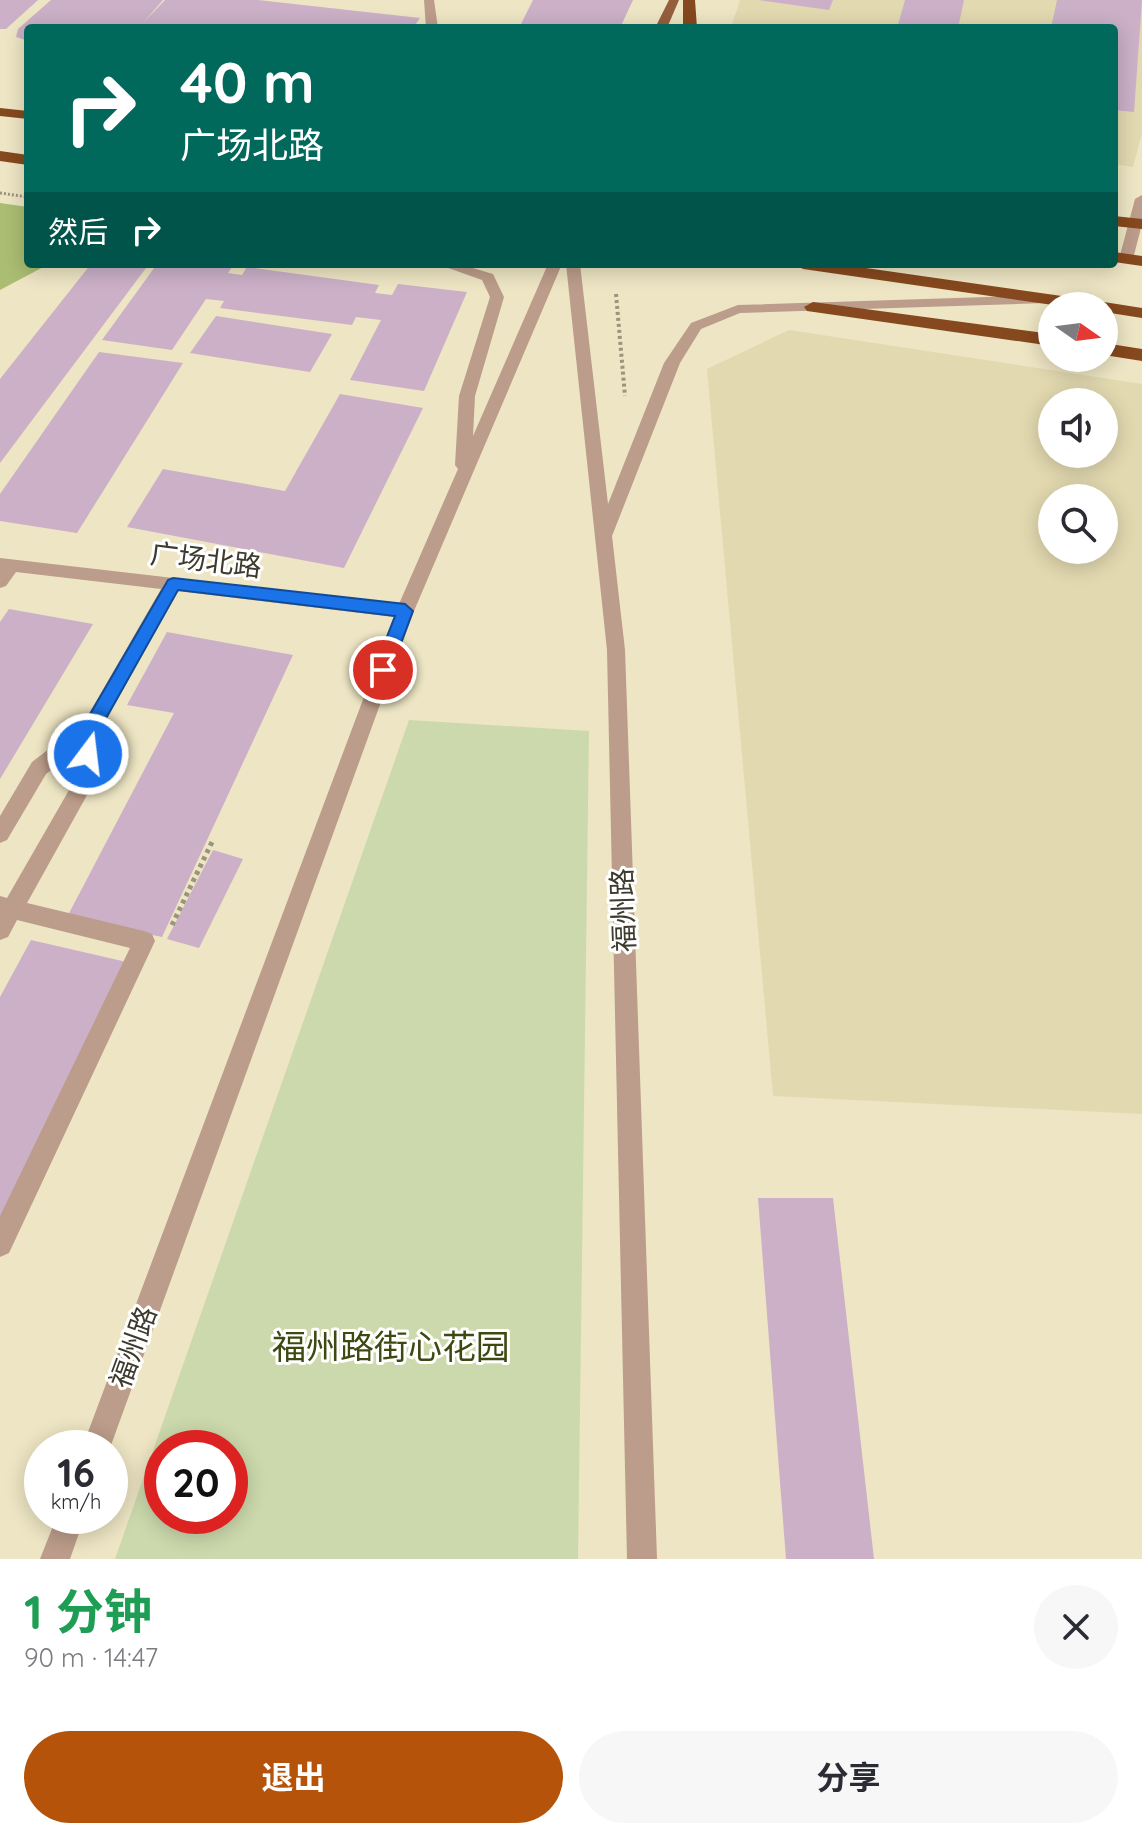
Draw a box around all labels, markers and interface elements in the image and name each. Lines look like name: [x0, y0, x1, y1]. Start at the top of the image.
text: 40 m: [180, 47, 315, 117]
icon: right: [48, 56, 152, 160]
text: 广场北路: [180, 122, 324, 167]
icon: right: [124, 208, 168, 252]
text: 然后: [48, 213, 108, 251]
north arrow: [1038, 292, 1118, 372]
map controls: [1038, 292, 1118, 564]
button: sound: [1038, 388, 1118, 468]
button: search: [1038, 484, 1118, 564]
street label: 广场北路: [148, 535, 264, 584]
pin: [349, 636, 417, 704]
icon: arrive: [361, 648, 405, 692]
position arrow: [46, 712, 130, 796]
street label: 福州路: [604, 867, 641, 953]
street label: 福州路: [102, 1301, 163, 1392]
park label: 福州路街心花园: [272, 1325, 510, 1368]
speed limit sign: 20: [144, 1430, 248, 1534]
text: 16: [57, 1447, 95, 1497]
text: km/h: [51, 1489, 101, 1514]
text: 1 分钟: [24, 1581, 152, 1641]
button: close: [1034, 1585, 1118, 1669]
text: 90 m · 14:47: [24, 1641, 158, 1674]
button: 退出: [24, 1731, 563, 1823]
button: 分享: [579, 1731, 1118, 1823]

